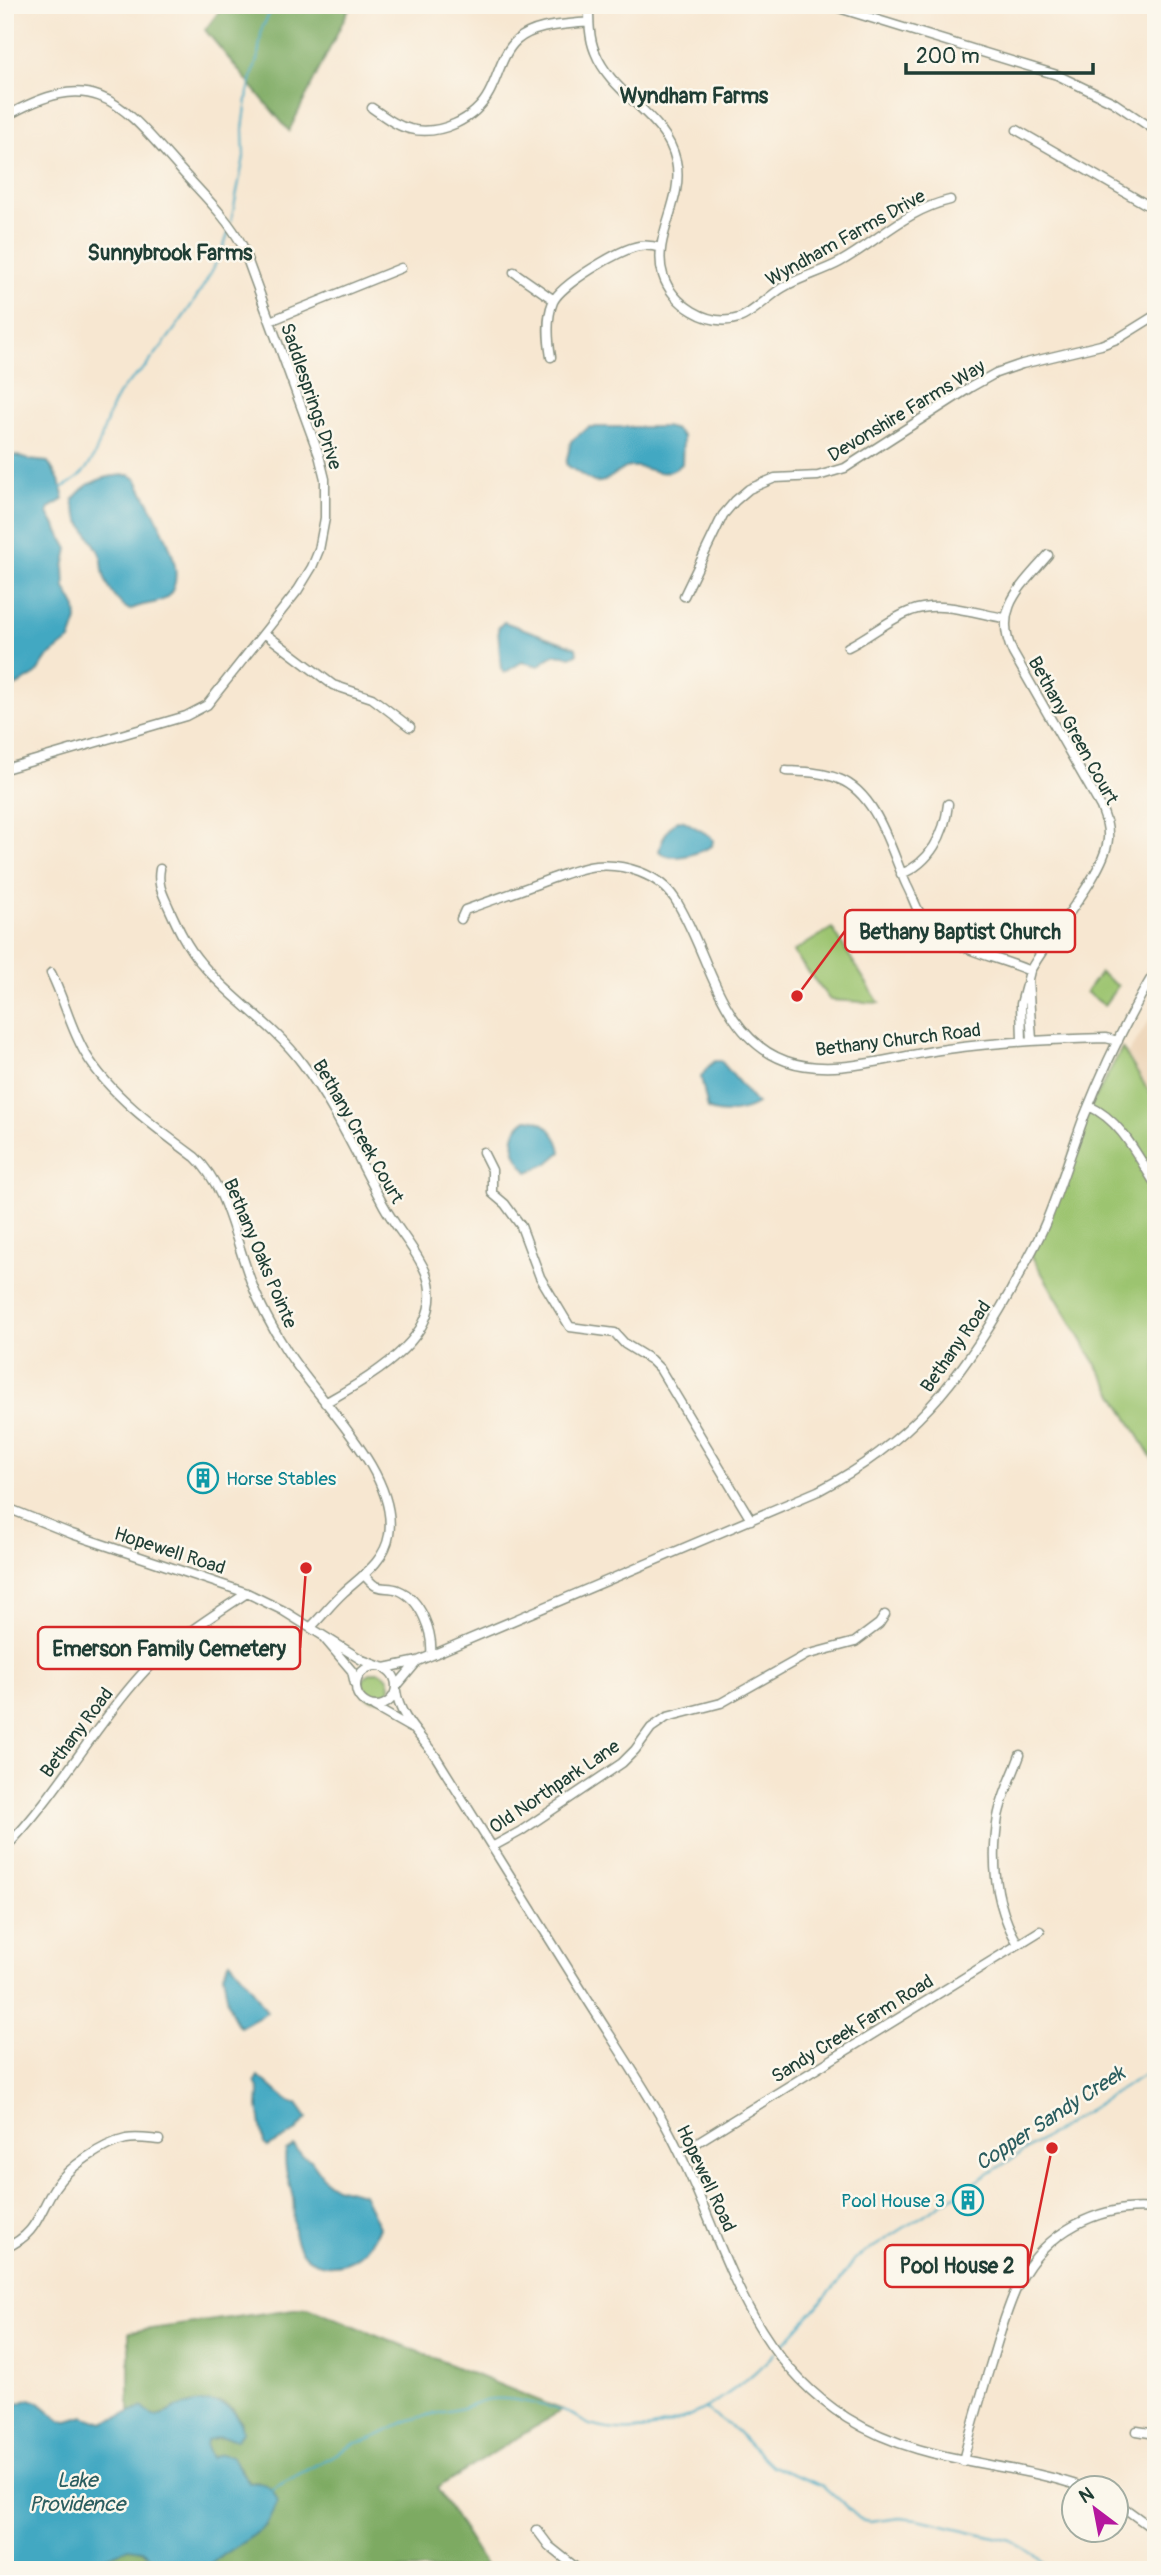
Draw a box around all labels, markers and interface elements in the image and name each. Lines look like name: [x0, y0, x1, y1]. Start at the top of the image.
scale bar: [906, 32, 1093, 76]
text: 200 m: [916, 43, 980, 70]
district label: Wyndham Farms: [620, 83, 769, 110]
street label: Wyndham Farms Drive: [761, 184, 930, 292]
district label: Sunnybrook Farms: [88, 240, 253, 267]
street label: Saddlesprings Drive: [275, 320, 348, 473]
street label: Devonshire Farms Way: [823, 354, 990, 467]
street label: Bethany Green Court: [1022, 652, 1124, 809]
callout: Bethany Baptist Church: [845, 910, 1075, 952]
text: Bethany Baptist Church: [859, 919, 1061, 946]
street label: Bethany Church Road: [814, 1018, 982, 1062]
street label: Bethany Creek Court: [307, 1055, 409, 1208]
street label: Bethany Oaks Pointe: [218, 1175, 303, 1333]
street label: Bethany Road: [915, 1296, 996, 1397]
building icon: Horse Stables: [186, 1461, 220, 1495]
place label: Horse Stables: [226, 1467, 337, 1491]
street label: Hopewell Road: [111, 1522, 228, 1580]
callout: Emerson Family Cemetery: [38, 1627, 300, 1669]
text: Emerson Family Cemetery: [52, 1636, 286, 1663]
street label: Bethany Road: [35, 1683, 119, 1783]
street label: Old Northpark Lane: [485, 1734, 625, 1839]
street label: Sandy Creek Farm Road: [767, 1969, 938, 2089]
water label: Copper Sandy Creek: [970, 2059, 1132, 2177]
street label: Hopewell Road: [671, 2121, 741, 2236]
building icon: Pool House 3: [951, 2183, 985, 2217]
place label: Pool House 3: [841, 2189, 945, 2213]
callout: Pool House 2: [885, 2245, 1028, 2287]
text: Pool House 2: [900, 2253, 1015, 2280]
water label: Lake Providence: [29, 2467, 128, 2518]
north arrow: [1060, 2474, 1130, 2544]
text: N: [1075, 2482, 1098, 2509]

